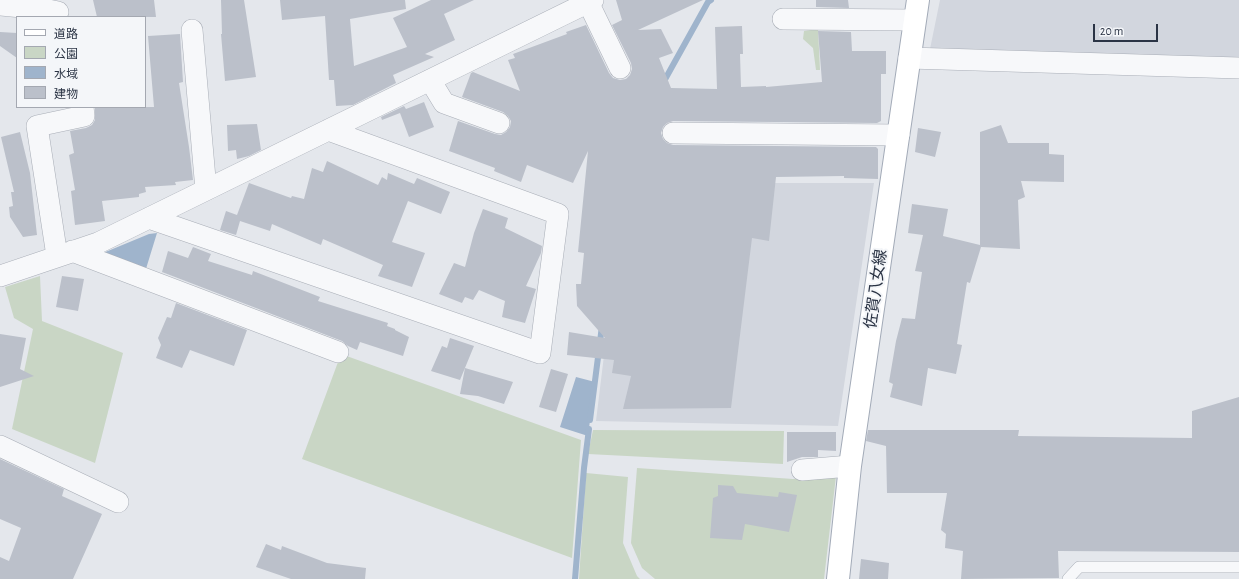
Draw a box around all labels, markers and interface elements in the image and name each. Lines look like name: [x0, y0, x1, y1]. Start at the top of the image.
legend: [16, 16, 146, 108]
scale bar: [1095, 16, 1160, 42]
text: 20 m: [1100, 25, 1123, 37]
text: 道路: [54, 28, 78, 40]
text: 公園: [54, 48, 78, 60]
text: 水域: [54, 68, 78, 80]
text: 建物: [54, 88, 78, 100]
street label: 佐賀八女線: [861, 248, 891, 330]

